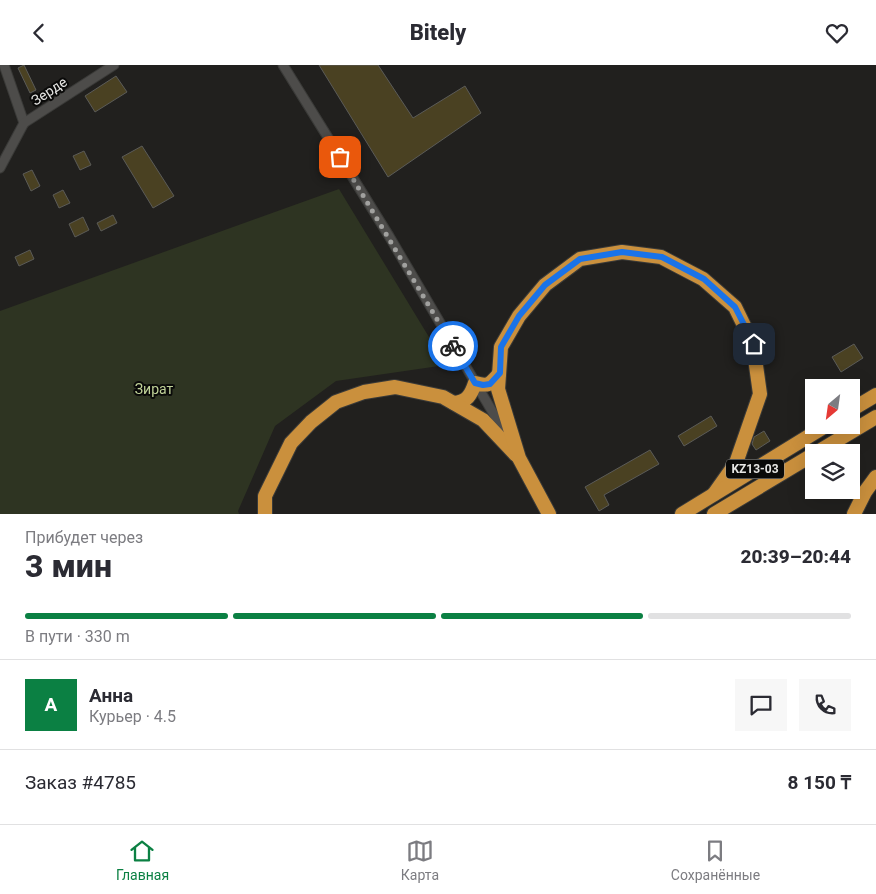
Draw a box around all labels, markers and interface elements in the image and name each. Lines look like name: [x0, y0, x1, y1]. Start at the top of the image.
icon: back: [25, 19, 53, 47]
icon: heart: [823, 19, 851, 47]
text: Bitely: [410, 20, 466, 45]
street label: Зерде: [28, 74, 70, 108]
pin: [319, 136, 361, 178]
icon: bag: [326, 143, 354, 171]
courier: [428, 321, 478, 371]
pin: [733, 323, 775, 365]
icon: home: [740, 330, 768, 358]
icon: bike: [439, 332, 467, 360]
north arrow: [805, 379, 860, 434]
map controls: [805, 379, 860, 499]
park label: Зират: [135, 381, 174, 397]
button: layers: [805, 444, 860, 499]
road number: KZ13-03: [726, 459, 784, 479]
text: Прибудет через: [25, 528, 143, 547]
text: 20:39–20:44: [740, 545, 851, 568]
text: 3 мин: [25, 547, 112, 585]
text: В пути · 330 m: [25, 627, 130, 646]
button: chat: [735, 679, 787, 731]
button: phone: [799, 679, 851, 731]
text: Анна: [89, 684, 133, 707]
text: А: [45, 693, 57, 716]
text: Курьер · 4.5: [89, 707, 176, 726]
text: Заказ #4785: [25, 771, 136, 794]
text: 8 150 ₸: [788, 771, 851, 794]
tab: Главная: [116, 837, 169, 883]
tab: Карта: [401, 837, 439, 883]
tab: Сохранённые: [671, 837, 760, 883]

